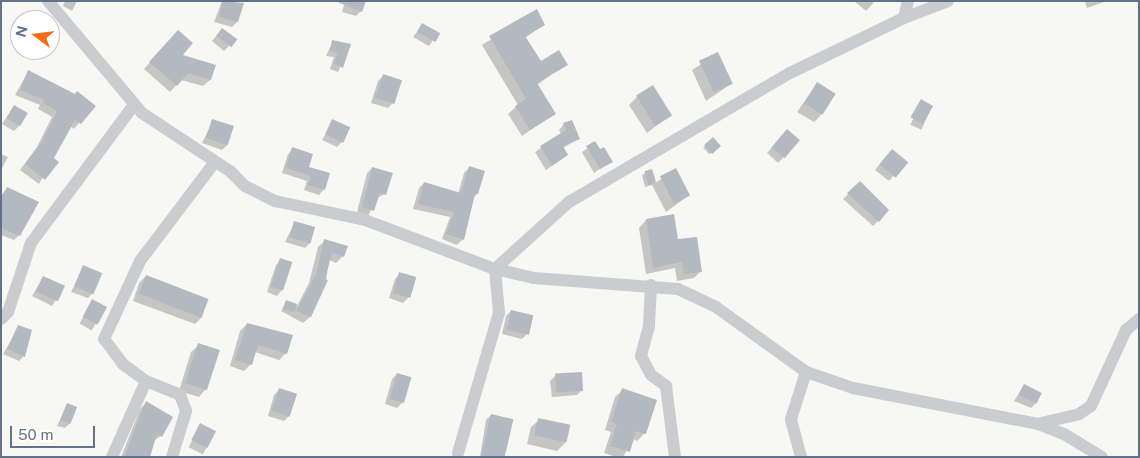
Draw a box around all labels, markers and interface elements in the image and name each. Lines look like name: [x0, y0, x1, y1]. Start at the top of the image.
north arrow: [10, 10, 60, 60]
text: N: [12, 24, 31, 39]
scale bar: [12, 416, 98, 448]
text: 50 m: [18, 426, 53, 443]

